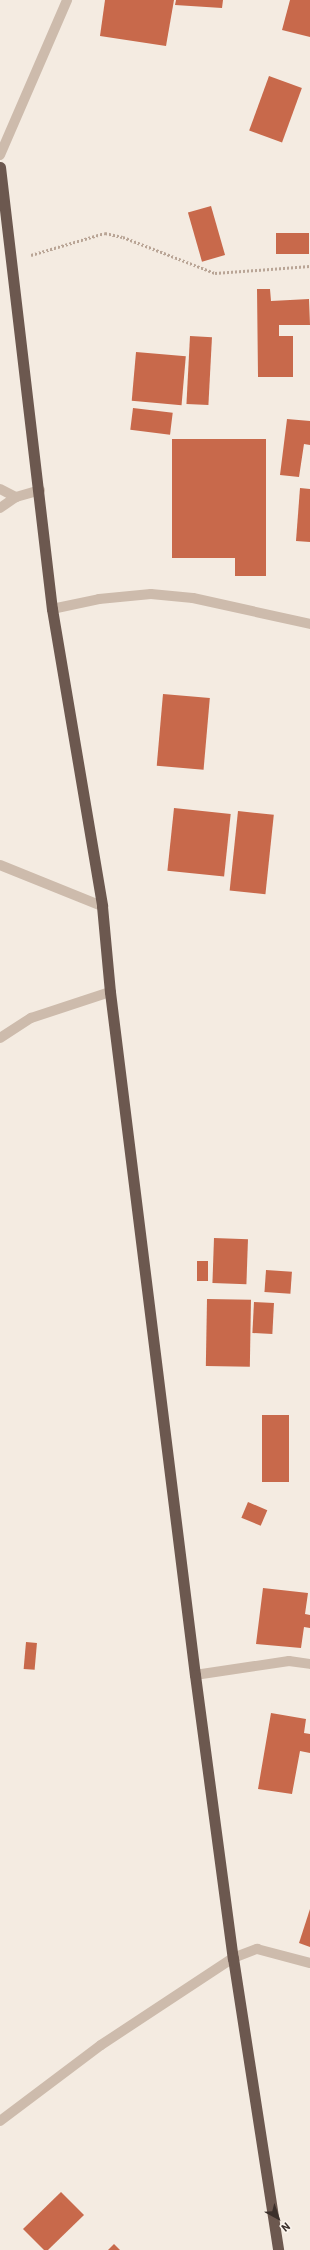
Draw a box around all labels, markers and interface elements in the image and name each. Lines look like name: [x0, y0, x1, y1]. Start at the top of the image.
north arrow: [258, 2198, 298, 2238]
text: N: [279, 2220, 293, 2235]

